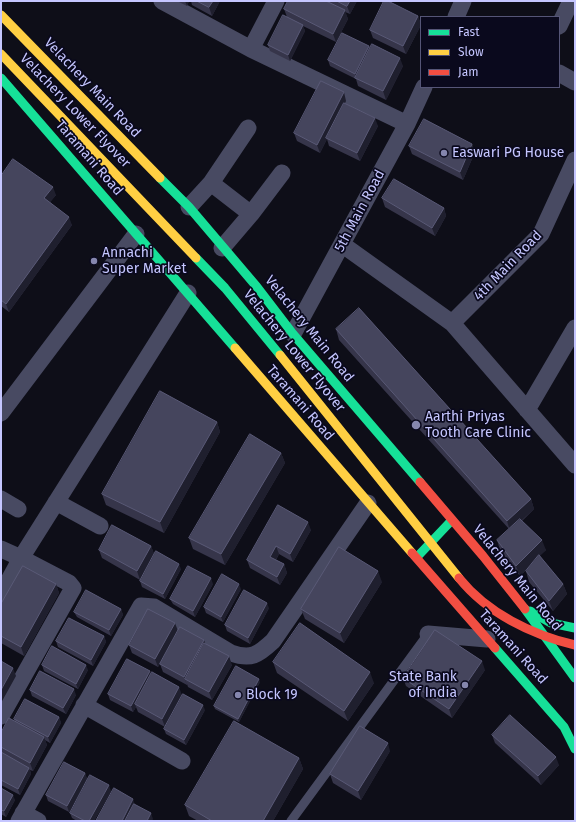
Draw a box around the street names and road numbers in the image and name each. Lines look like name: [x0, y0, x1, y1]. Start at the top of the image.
street label: Velachery Main Road: [40, 35, 144, 141]
street label: Velachery Lower Flyover: [16, 50, 134, 172]
street label: Taramani Road: [52, 117, 126, 199]
street label: 5th Main Road: [331, 167, 389, 255]
street label: 4th Main Road: [470, 227, 546, 305]
street label: Velachery Main Road: [261, 272, 357, 386]
street label: Velachery Lower Flyover: [240, 287, 348, 415]
street label: Taramani Road: [263, 362, 337, 444]
street label: Velachery Main Road: [469, 521, 565, 635]
street label: Taramani Road: [475, 606, 551, 688]

